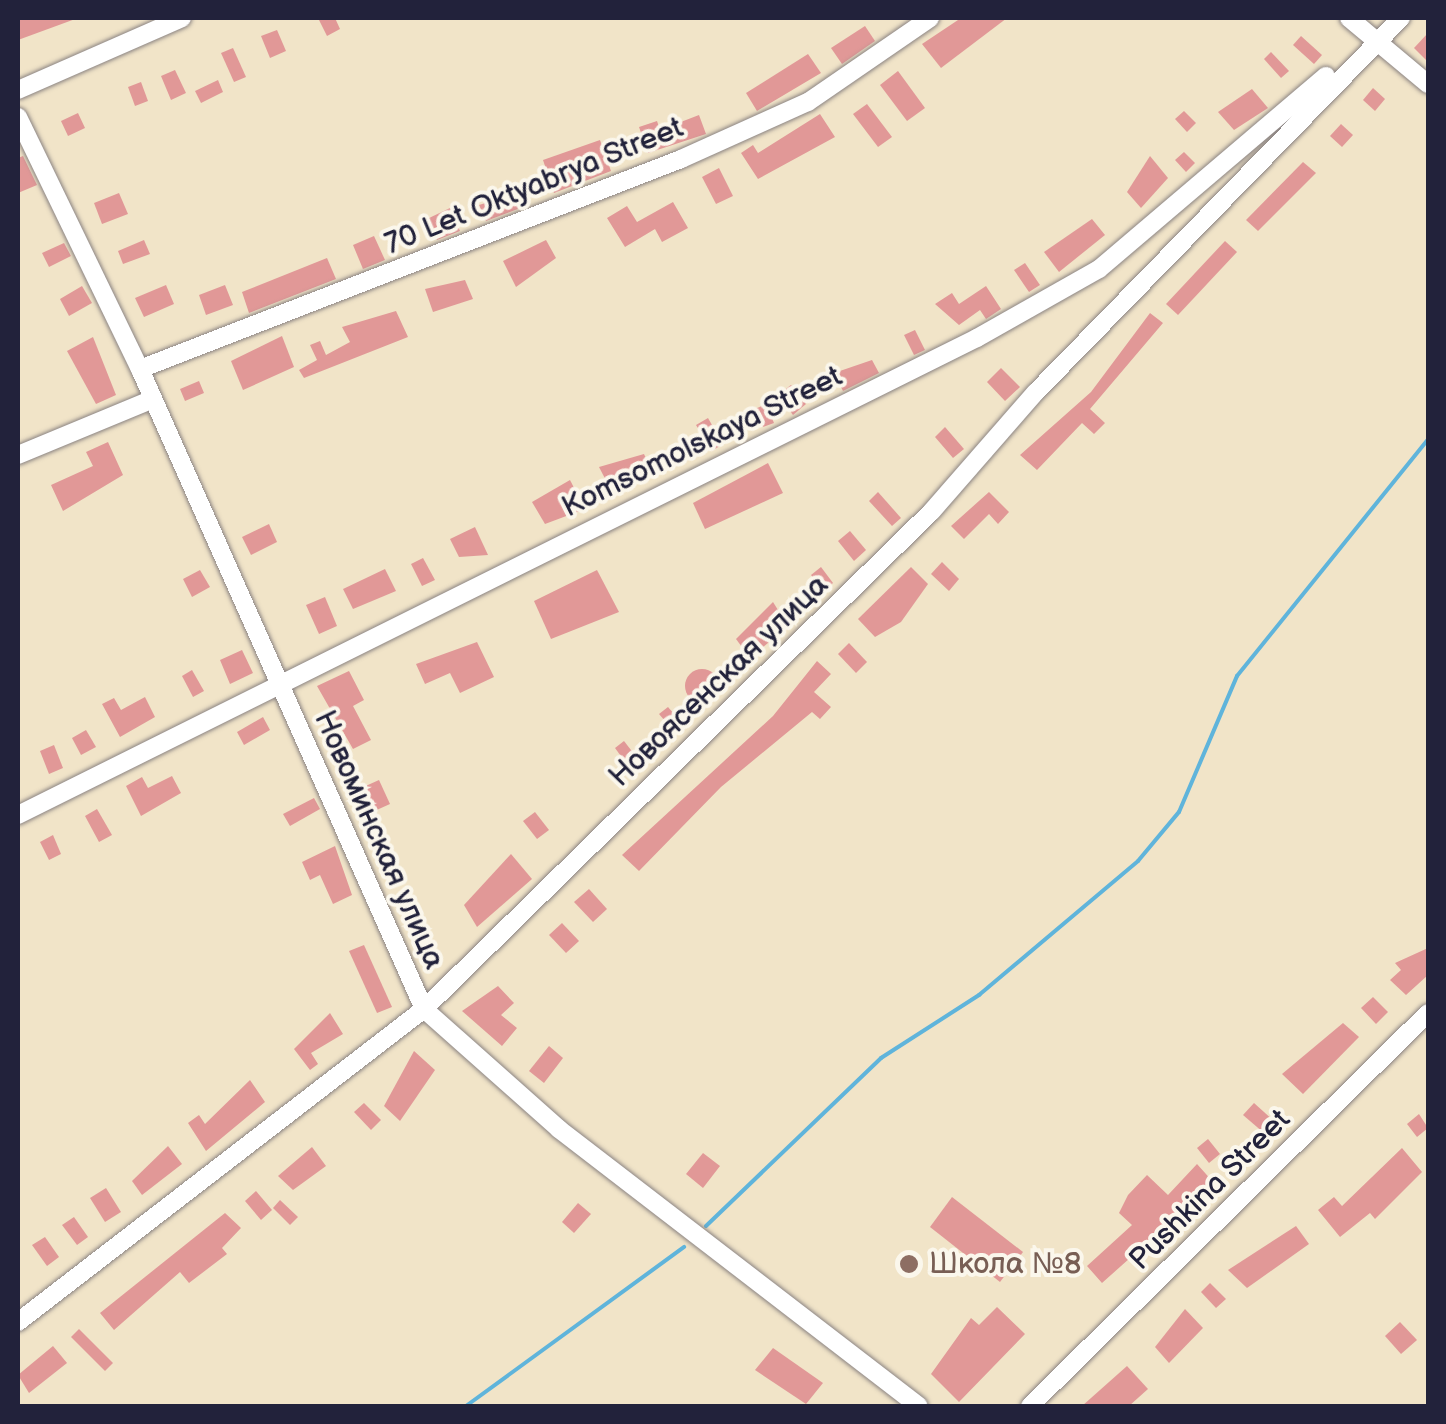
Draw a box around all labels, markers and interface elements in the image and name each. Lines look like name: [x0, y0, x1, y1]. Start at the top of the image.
street label: 70 Let Oktyabrya Street: [379, 110, 689, 262]
street label: Komsomolskaya Street: [556, 358, 848, 526]
street label: Новоясенская улица: [602, 567, 836, 795]
street label: Новоминская улица: [306, 705, 452, 975]
street label: Pushkina Street: [1122, 1102, 1298, 1278]
place label: Школа №8: [929, 1246, 1081, 1282]
marker: Школа №8: [898, 1253, 920, 1275]

